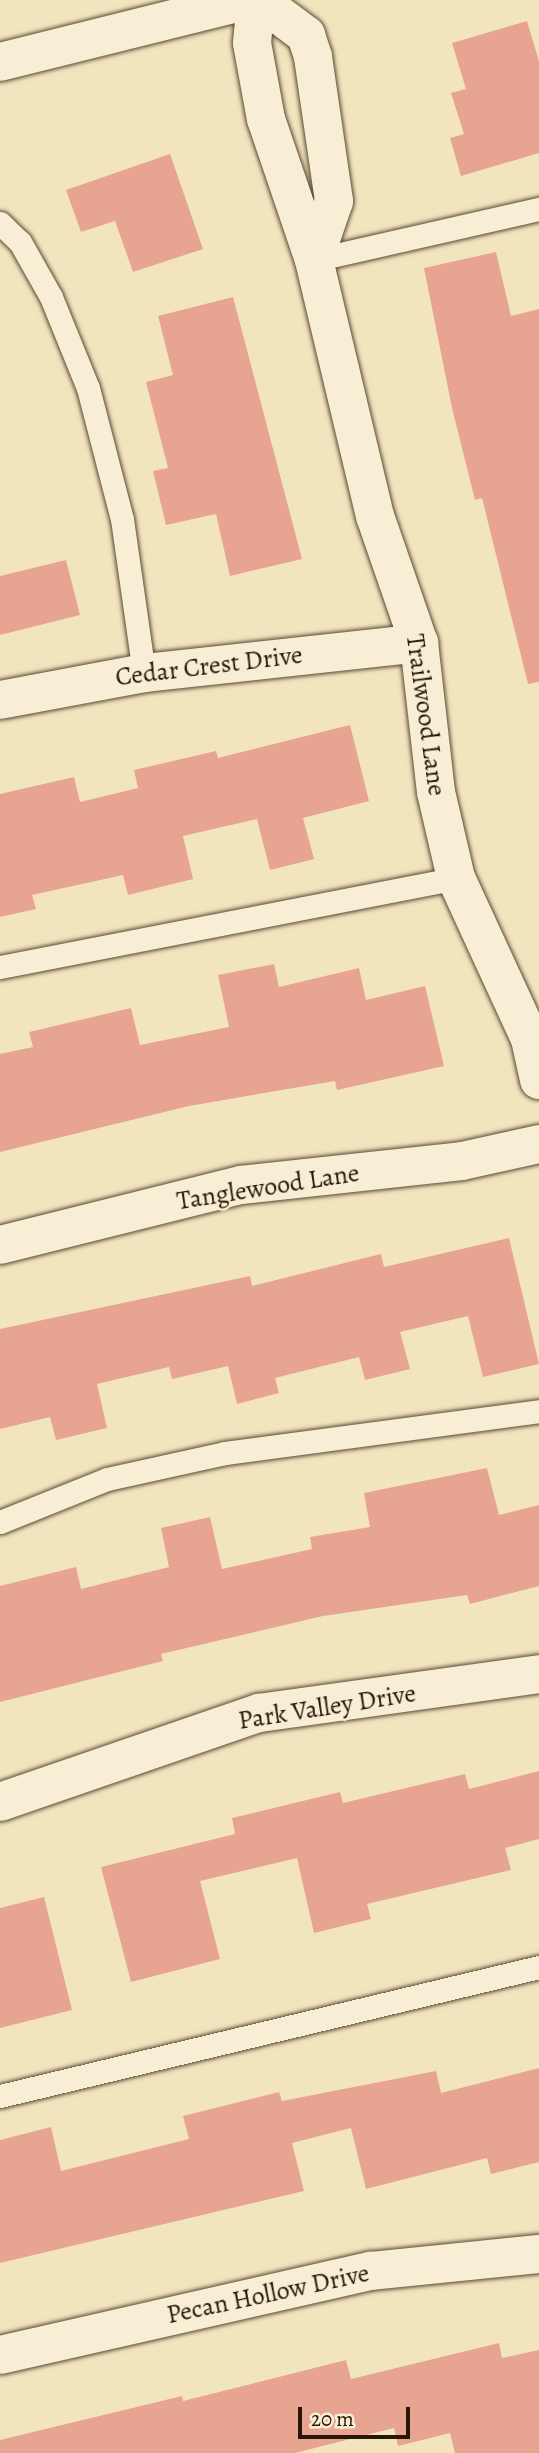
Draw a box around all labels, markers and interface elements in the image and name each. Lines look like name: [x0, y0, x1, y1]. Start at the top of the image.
street label: Trailwood Lane: [399, 632, 453, 798]
street label: Cedar Crest Drive: [114, 639, 304, 693]
street label: Tanglewood Lane: [174, 1157, 362, 1217]
street label: Park Valley Drive: [236, 1678, 418, 1736]
street label: Pecan Hollow Drive: [164, 2257, 372, 2331]
scale bar: [301, 2394, 413, 2438]
text: 20 m: [311, 2405, 354, 2433]

